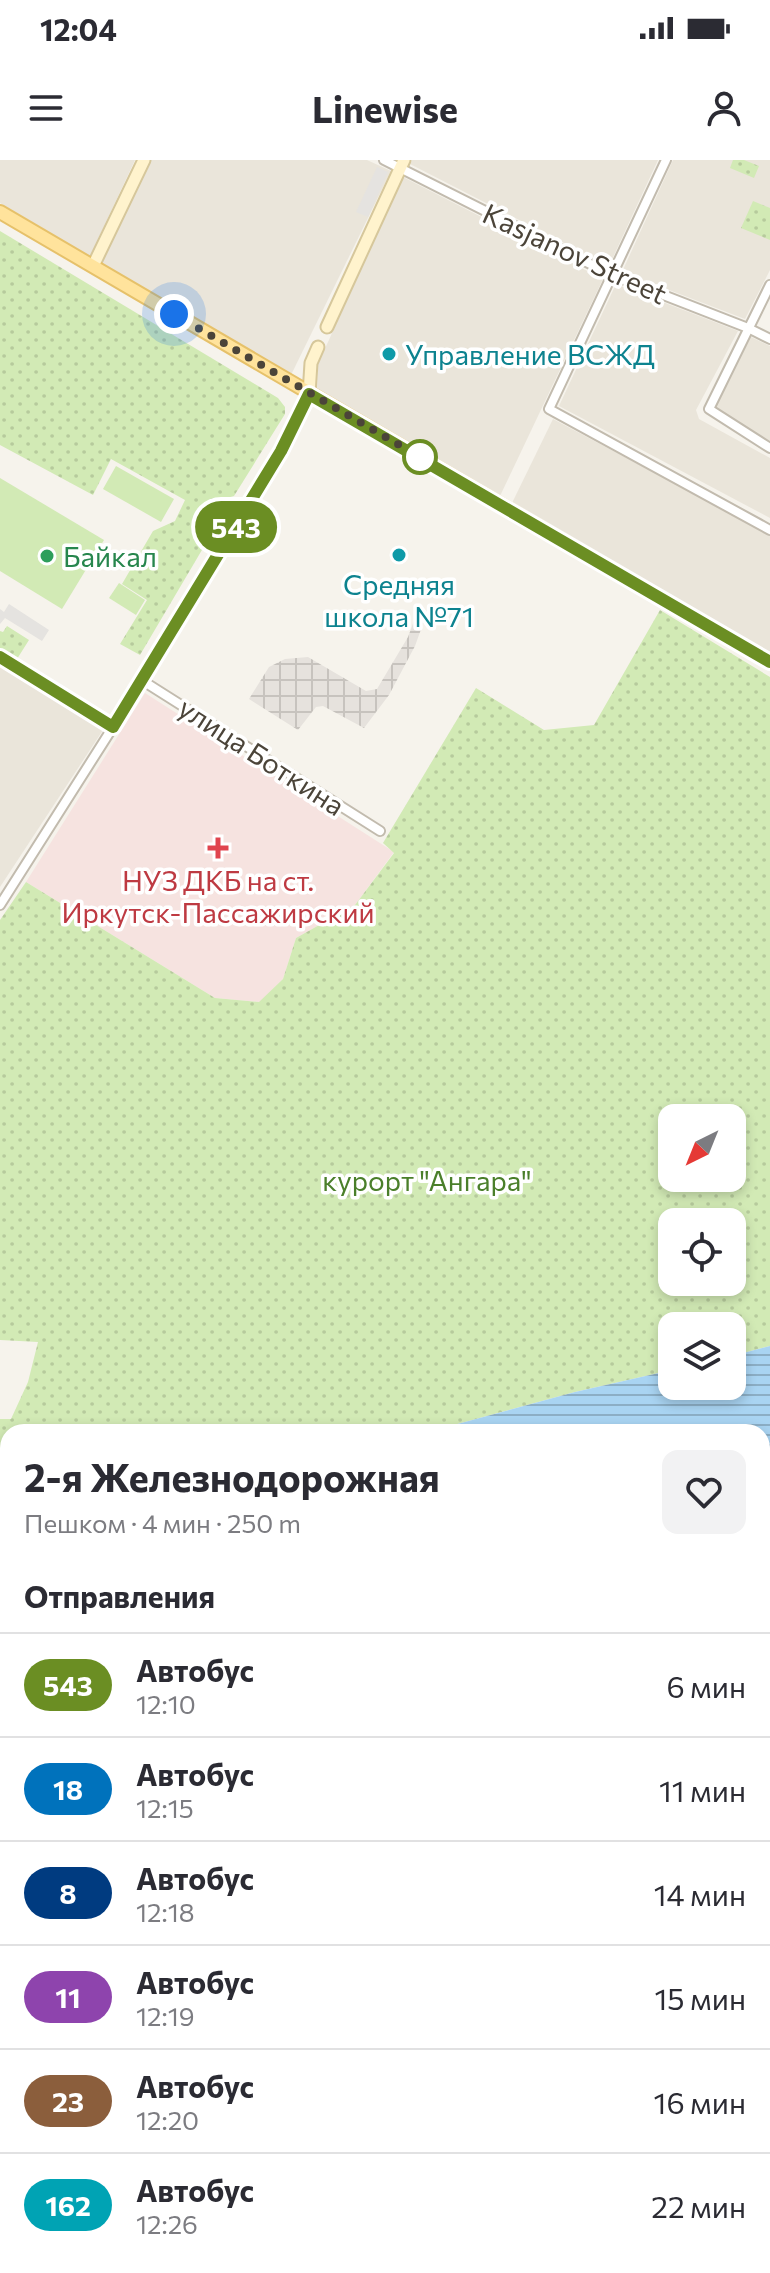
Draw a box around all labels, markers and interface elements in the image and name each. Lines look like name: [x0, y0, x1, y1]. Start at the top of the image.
text: 12:04: [40, 10, 117, 47]
icon: menu: [24, 86, 68, 130]
text: Linewise: [312, 86, 458, 130]
icon: person: [702, 86, 746, 130]
street label: Kasjanov Street: [478, 196, 672, 310]
your location: [154, 294, 194, 334]
place label: Управление ВСЖД: [405, 337, 655, 371]
marker: Управление ВСЖД: [380, 345, 398, 363]
unlabelled marker: [403, 440, 437, 474]
line badge: 543: [190, 501, 282, 553]
text: 543: [211, 510, 261, 544]
place label: Байкал: [63, 539, 157, 573]
marker: Средняя школа №71: [390, 546, 408, 564]
marker: Байкал: [38, 547, 56, 565]
place label: Средняя школа №71: [324, 567, 474, 633]
street label: улица Боткина: [173, 690, 351, 822]
marker: НУЗ ДКБ на ст. Иркутск-Пассажирский: [207, 837, 229, 859]
place label: НУЗ ДКБ на ст. Иркутск-Пассажирский: [61, 863, 375, 929]
north arrow: [658, 1104, 746, 1192]
map controls: [658, 1104, 746, 1400]
park label: курорт "Ангара": [322, 1163, 532, 1197]
button: locate: [658, 1208, 746, 1296]
button: layers: [658, 1312, 746, 1400]
button: heart: [662, 1450, 746, 1534]
text: 2-я Железнодорожная: [24, 1453, 440, 1500]
text: Пешком · 4 мин · 250 m: [24, 1507, 301, 1538]
text: Отправления: [24, 1577, 215, 1614]
text: Автобус: [136, 1651, 254, 1688]
text: 6 мин: [666, 1667, 746, 1704]
text: 543: [43, 1668, 93, 1702]
text: 12:10: [136, 1688, 196, 1719]
text: Автобус: [136, 1755, 254, 1792]
text: 11 мин: [659, 1771, 746, 1808]
text: 18: [53, 1772, 83, 1806]
text: 12:15: [136, 1792, 194, 1823]
text: Автобус: [136, 1859, 254, 1896]
text: 14 мин: [654, 1875, 746, 1912]
text: 8: [59, 1876, 77, 1910]
text: 12:18: [136, 1896, 195, 1927]
text: Автобус: [136, 1963, 254, 2000]
text: 15 мин: [655, 1979, 746, 2016]
text: 11: [55, 1980, 81, 2014]
text: 12:19: [136, 2000, 195, 2031]
text: Автобус: [136, 2067, 254, 2104]
text: 16 мин: [654, 2083, 746, 2120]
text: 23: [52, 2084, 84, 2118]
text: 12:20: [136, 2104, 199, 2135]
text: Автобус: [136, 2171, 254, 2208]
text: 22 мин: [651, 2187, 746, 2224]
text: 162: [45, 2188, 91, 2222]
text: 12:26: [136, 2208, 198, 2239]

